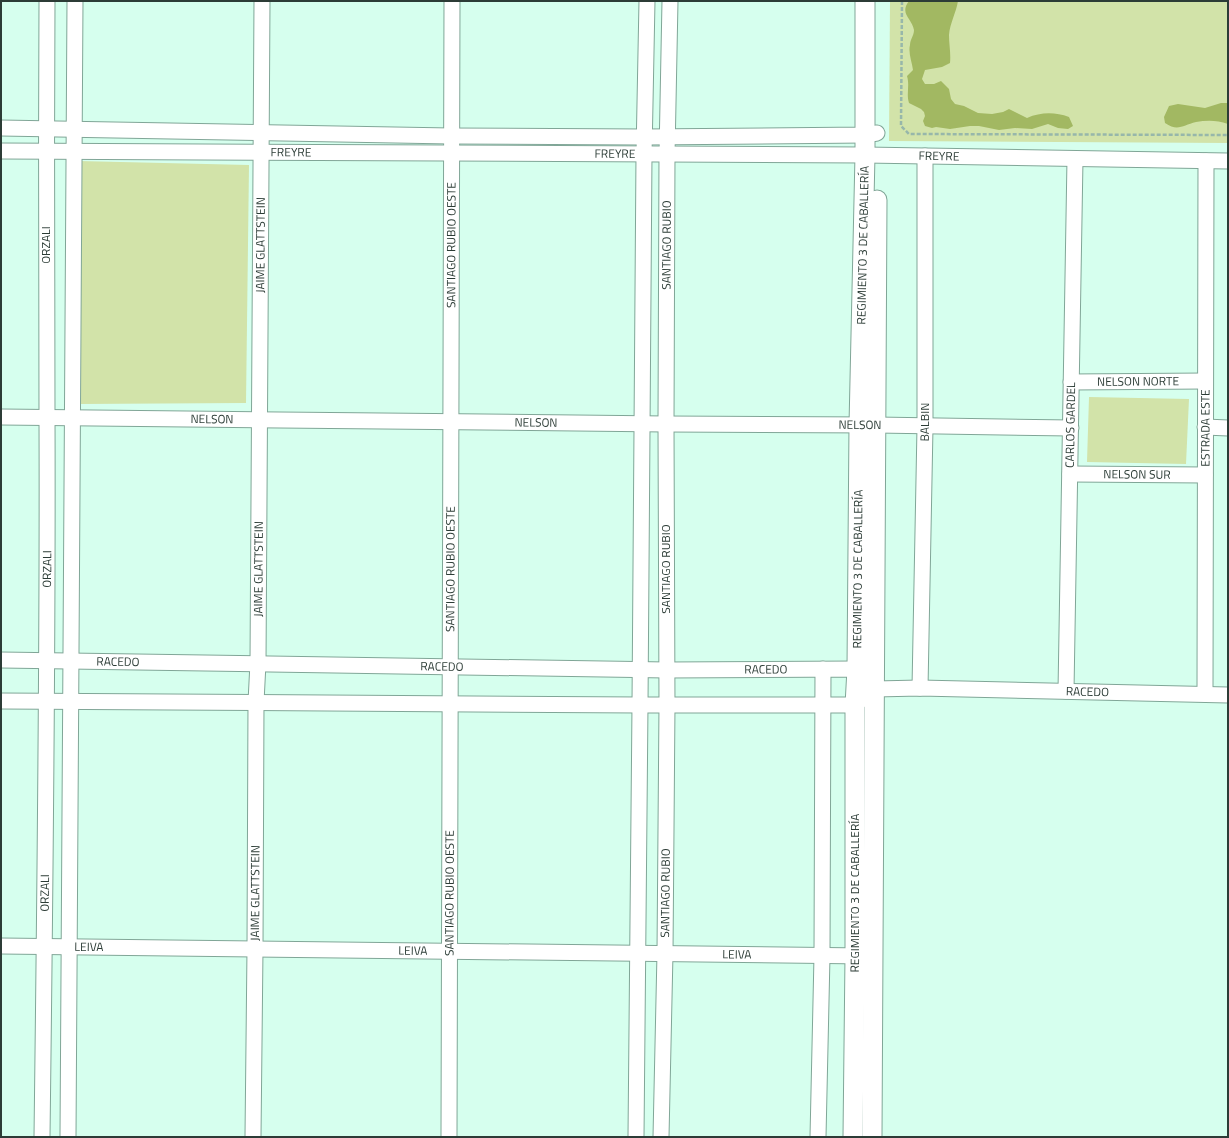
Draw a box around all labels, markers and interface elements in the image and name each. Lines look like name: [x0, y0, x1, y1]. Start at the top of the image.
street label: FREYRE: [271, 142, 312, 161]
street label: FREYRE: [595, 144, 636, 163]
street label: FREYRE: [918, 146, 960, 166]
street label: REGIMIENTO 3 DE CABALLERÍA: [851, 165, 874, 325]
street label: SANTIAGO RUBIO OESTE: [441, 182, 461, 308]
street label: JAIME GLATTSTEIN: [250, 197, 270, 293]
street label: SANTIAGO RUBIO: [656, 200, 676, 290]
street label: ORZALI: [36, 226, 55, 264]
street label: NELSON NORTE: [1097, 371, 1179, 391]
street label: CARLOS GARDEL: [1060, 382, 1080, 468]
street label: ESTRADA ESTE: [1195, 389, 1215, 467]
street label: BALBIN: [915, 403, 934, 442]
street label: NELSON: [190, 409, 234, 428]
street label: NELSON: [514, 412, 558, 432]
street label: NELSON: [838, 415, 882, 434]
street label: NELSON SUR: [1103, 464, 1171, 484]
street label: REGIMIENTO 3 DE CABALLERÍA: [847, 490, 867, 649]
street label: SANTIAGO RUBIO OESTE: [440, 506, 460, 632]
street label: JAIME GLATTSTEIN: [248, 521, 268, 617]
street label: SANTIAGO RUBIO: [656, 524, 675, 614]
street label: ORZALI: [37, 550, 56, 588]
street label: RACEDO: [96, 651, 140, 671]
street label: RACEDO: [420, 656, 464, 676]
street label: RACEDO: [744, 659, 788, 679]
street label: RACEDO: [1066, 681, 1109, 701]
street label: REGIMIENTO 3 DE CABALLERÍA: [845, 814, 864, 973]
street label: SANTIAGO RUBIO OESTE: [439, 830, 459, 956]
street label: JAIME GLATTSTEIN: [245, 845, 264, 941]
street label: SANTIAGO RUBIO: [655, 848, 675, 938]
street label: ORZALI: [35, 874, 54, 912]
street label: LEIVA: [74, 937, 104, 956]
street label: LEIVA: [398, 941, 428, 960]
street label: LEIVA: [722, 944, 752, 964]

